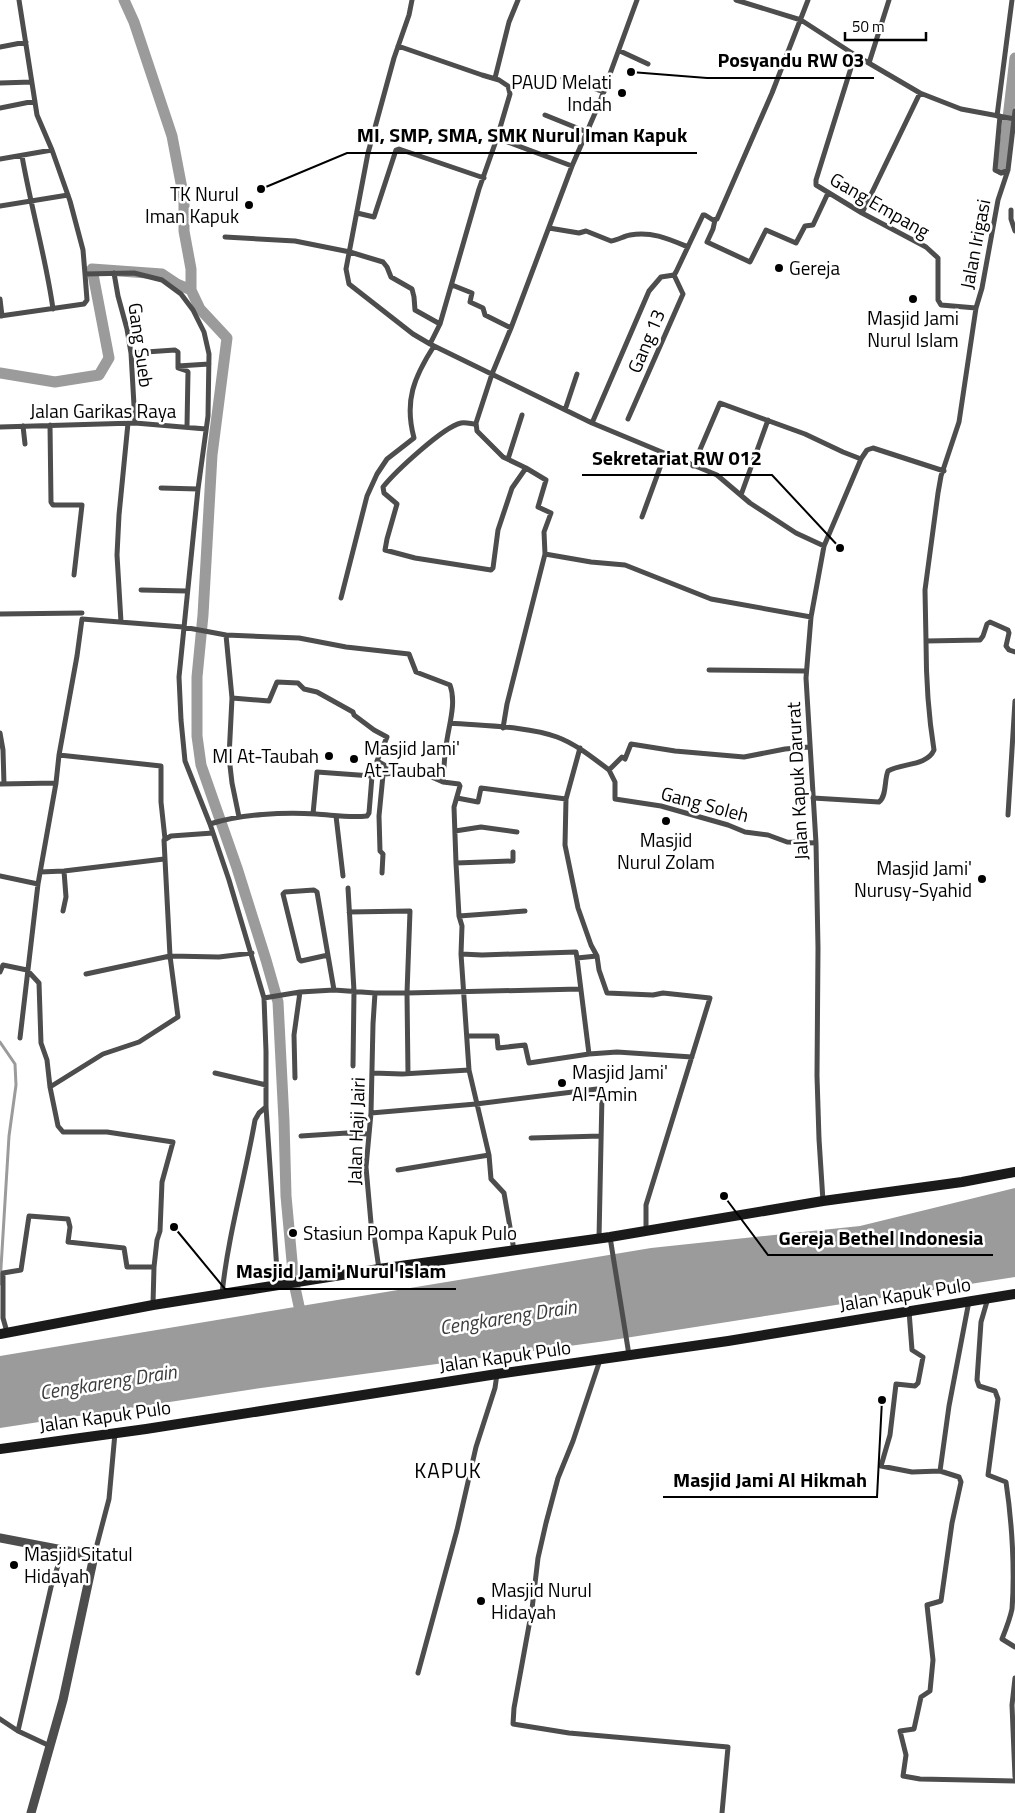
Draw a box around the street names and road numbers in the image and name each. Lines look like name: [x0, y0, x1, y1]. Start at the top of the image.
street label: Gang Empang: [825, 164, 936, 245]
street label: Jalan Irigasi: [952, 196, 997, 291]
street label: Gang Sueb: [121, 301, 162, 389]
street label: Gang 13: [619, 304, 672, 377]
street label: Jalan Garikas Raya: [30, 396, 177, 425]
street label: Jalan Kapuk Darurat: [778, 701, 815, 861]
street label: Gang Soleh: [658, 778, 752, 829]
street label: Jalan Haji Jairi: [339, 1076, 372, 1185]
street label: Jalan Kapuk Pulo: [837, 1269, 973, 1318]
street label: Jalan Kapuk Pulo: [437, 1332, 573, 1379]
street label: Jalan Kapuk Pulo: [37, 1392, 173, 1439]

